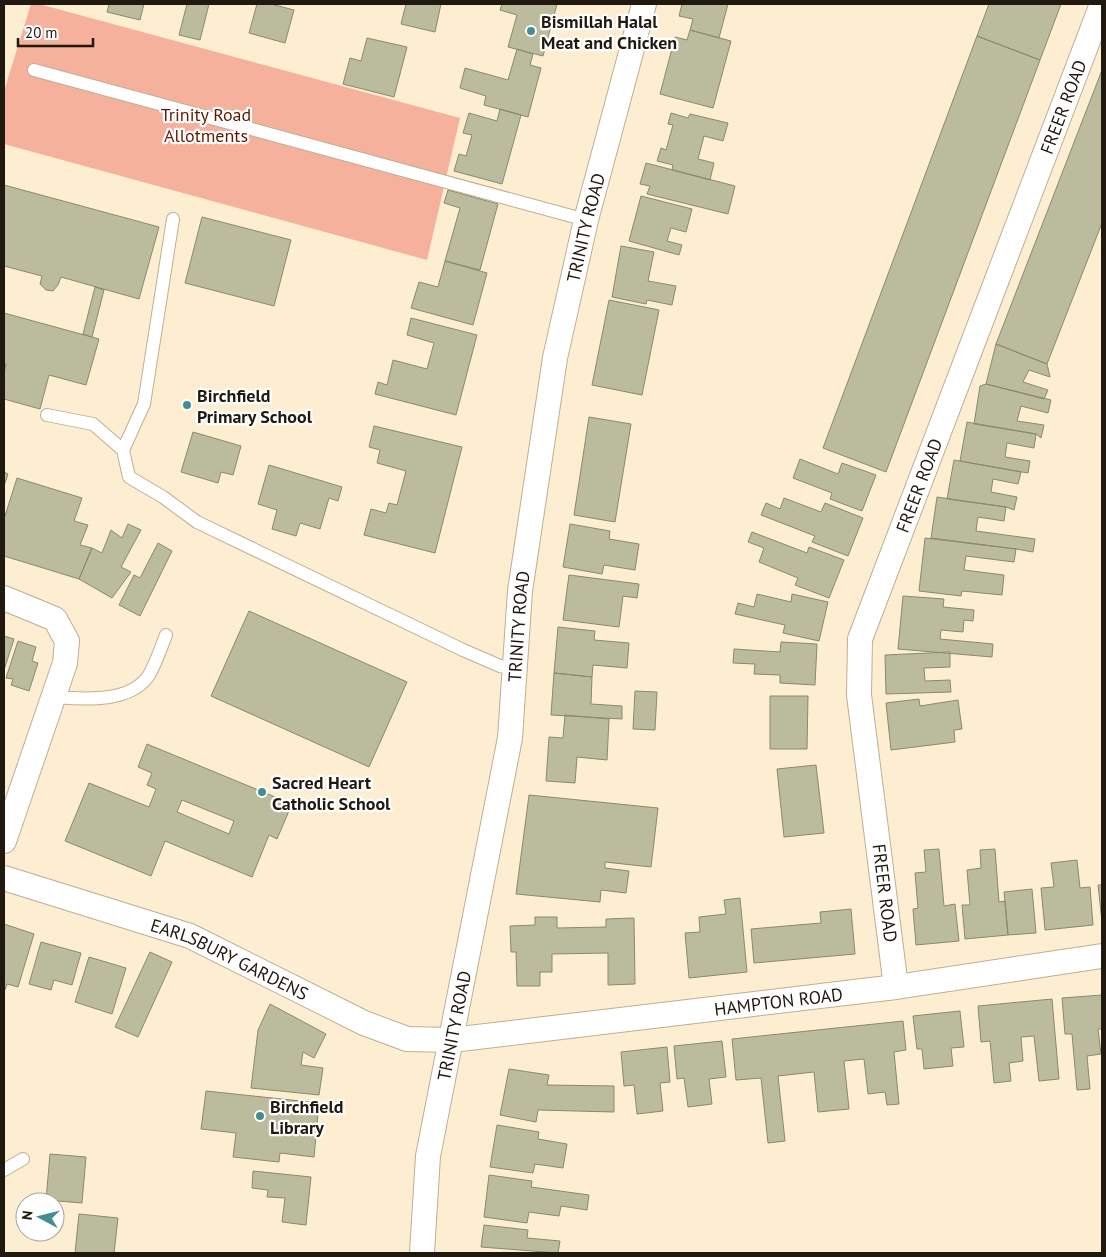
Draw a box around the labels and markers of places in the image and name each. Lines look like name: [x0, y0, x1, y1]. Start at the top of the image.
place label: Bismillah Halal Meat and Chicken: [541, 10, 677, 54]
marker: Bismillah Halal Meat and Chicken: [525, 25, 537, 37]
place label: Birchfield Primary School: [197, 384, 313, 428]
marker: Birchfield Primary School: [181, 399, 193, 411]
place label: Sacred Heart Catholic School: [272, 771, 391, 815]
marker: Sacred Heart Catholic School: [256, 786, 268, 798]
place label: Birchfield Library: [270, 1095, 344, 1139]
marker: Birchfield Library: [254, 1110, 266, 1122]

